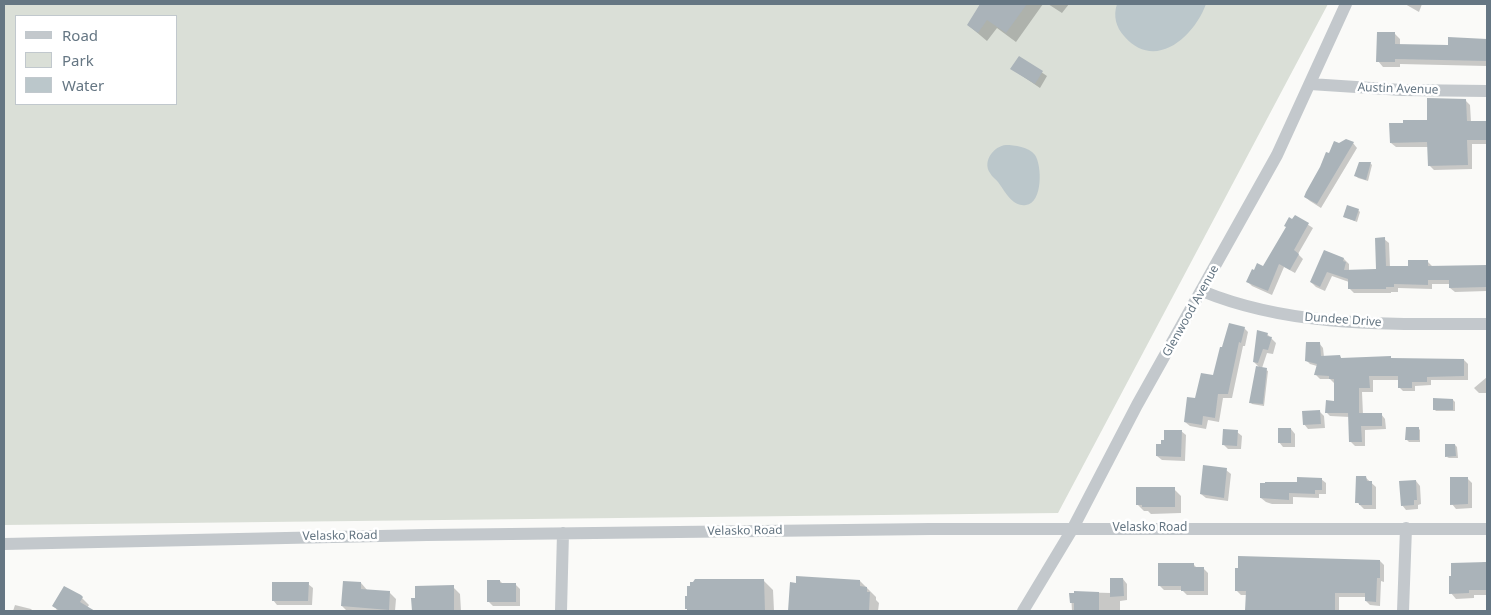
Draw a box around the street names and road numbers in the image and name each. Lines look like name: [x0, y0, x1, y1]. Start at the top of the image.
street label: Austin Avenue: [1357, 80, 1439, 98]
street label: Glenwood Avenue: [1160, 263, 1222, 359]
street label: Dundee Drive: [1304, 310, 1382, 330]
street label: Velasko Road: [1113, 521, 1187, 535]
street label: Velasko Road: [707, 523, 783, 539]
street label: Velasko Road: [302, 528, 378, 544]

